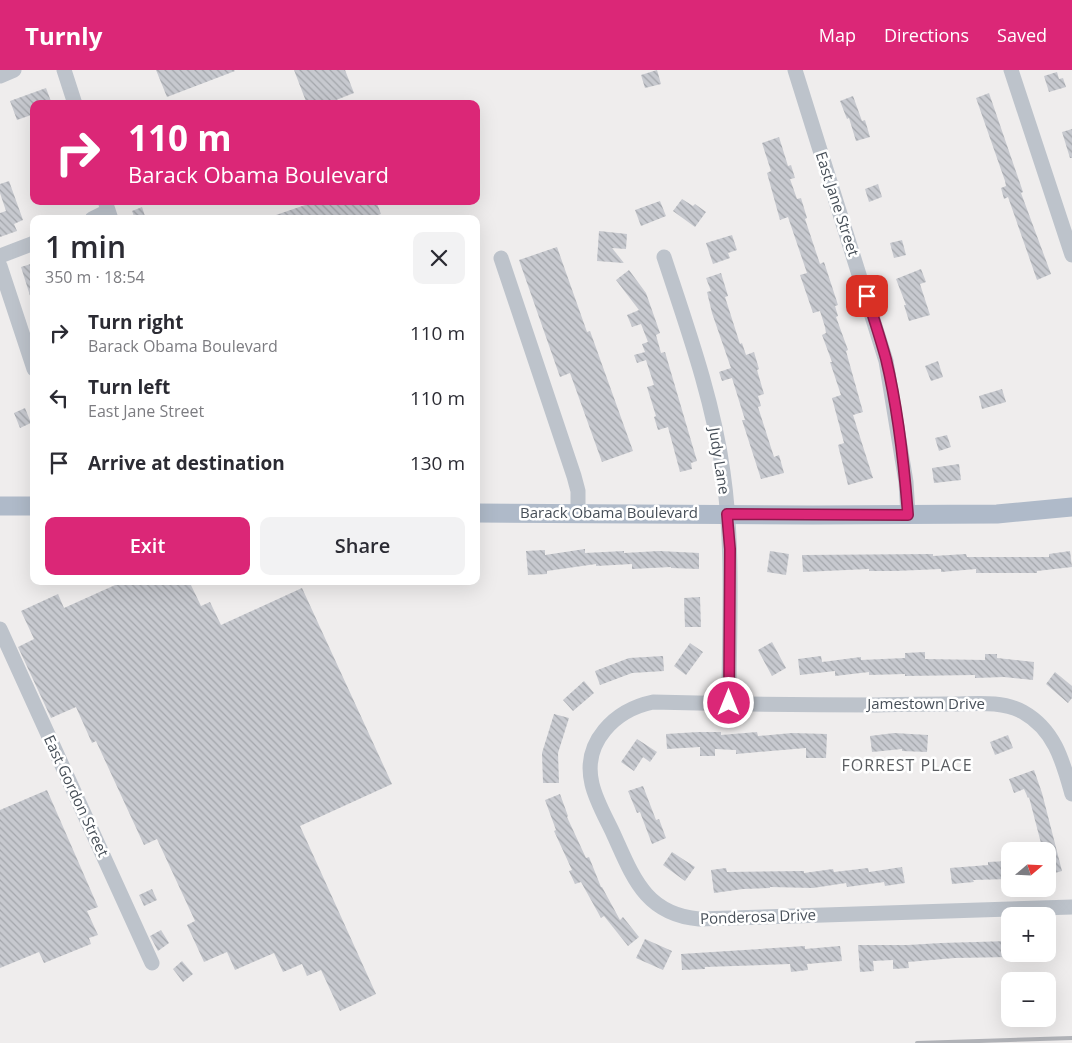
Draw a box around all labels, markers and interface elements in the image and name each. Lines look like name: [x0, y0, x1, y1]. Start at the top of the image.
text: Turnly: [25, 19, 102, 52]
text: Map: [819, 23, 856, 47]
text: Directions: [884, 23, 969, 47]
text: Saved: [997, 23, 1047, 47]
text: 110 m: [128, 114, 232, 161]
icon: right: [45, 120, 110, 185]
street label: East Jane Street: [812, 149, 864, 259]
text: Barack Obama Boulevard: [128, 159, 389, 189]
text: 1 min: [45, 226, 126, 267]
button: close: [413, 232, 465, 284]
text: 350 m · 18:54: [45, 266, 145, 288]
pin: [846, 275, 888, 317]
icon: arrive: [853, 282, 881, 310]
text: Turn right: [88, 309, 183, 335]
icon: right: [45, 319, 73, 347]
text: 110 m: [410, 320, 465, 346]
text: Barack Obama Boulevard: [88, 335, 278, 357]
text: Turn left: [88, 374, 170, 400]
icon: left: [45, 384, 73, 412]
text: 110 m: [410, 385, 465, 411]
text: East Jane Street: [88, 400, 204, 422]
street label: Judy Lane: [705, 424, 735, 496]
icon: arrive: [45, 449, 73, 477]
text: Arrive at destination: [88, 450, 285, 476]
text: 130 m: [410, 450, 465, 476]
street label: Barack Obama Boulevard: [520, 502, 698, 522]
button: Exit: [45, 517, 250, 575]
button: Share: [260, 517, 465, 575]
position arrow: [702, 676, 754, 728]
street label: Jamestown Drive: [865, 693, 985, 713]
street label: East Gordon Street: [40, 731, 114, 860]
district label: FORREST PLACE: [841, 754, 973, 776]
north arrow: [1001, 842, 1056, 898]
map controls: [1001, 842, 1056, 1027]
street label: Ponderosa Drive: [700, 904, 816, 928]
button: +: [1001, 907, 1056, 962]
button: −: [1001, 972, 1056, 1027]

